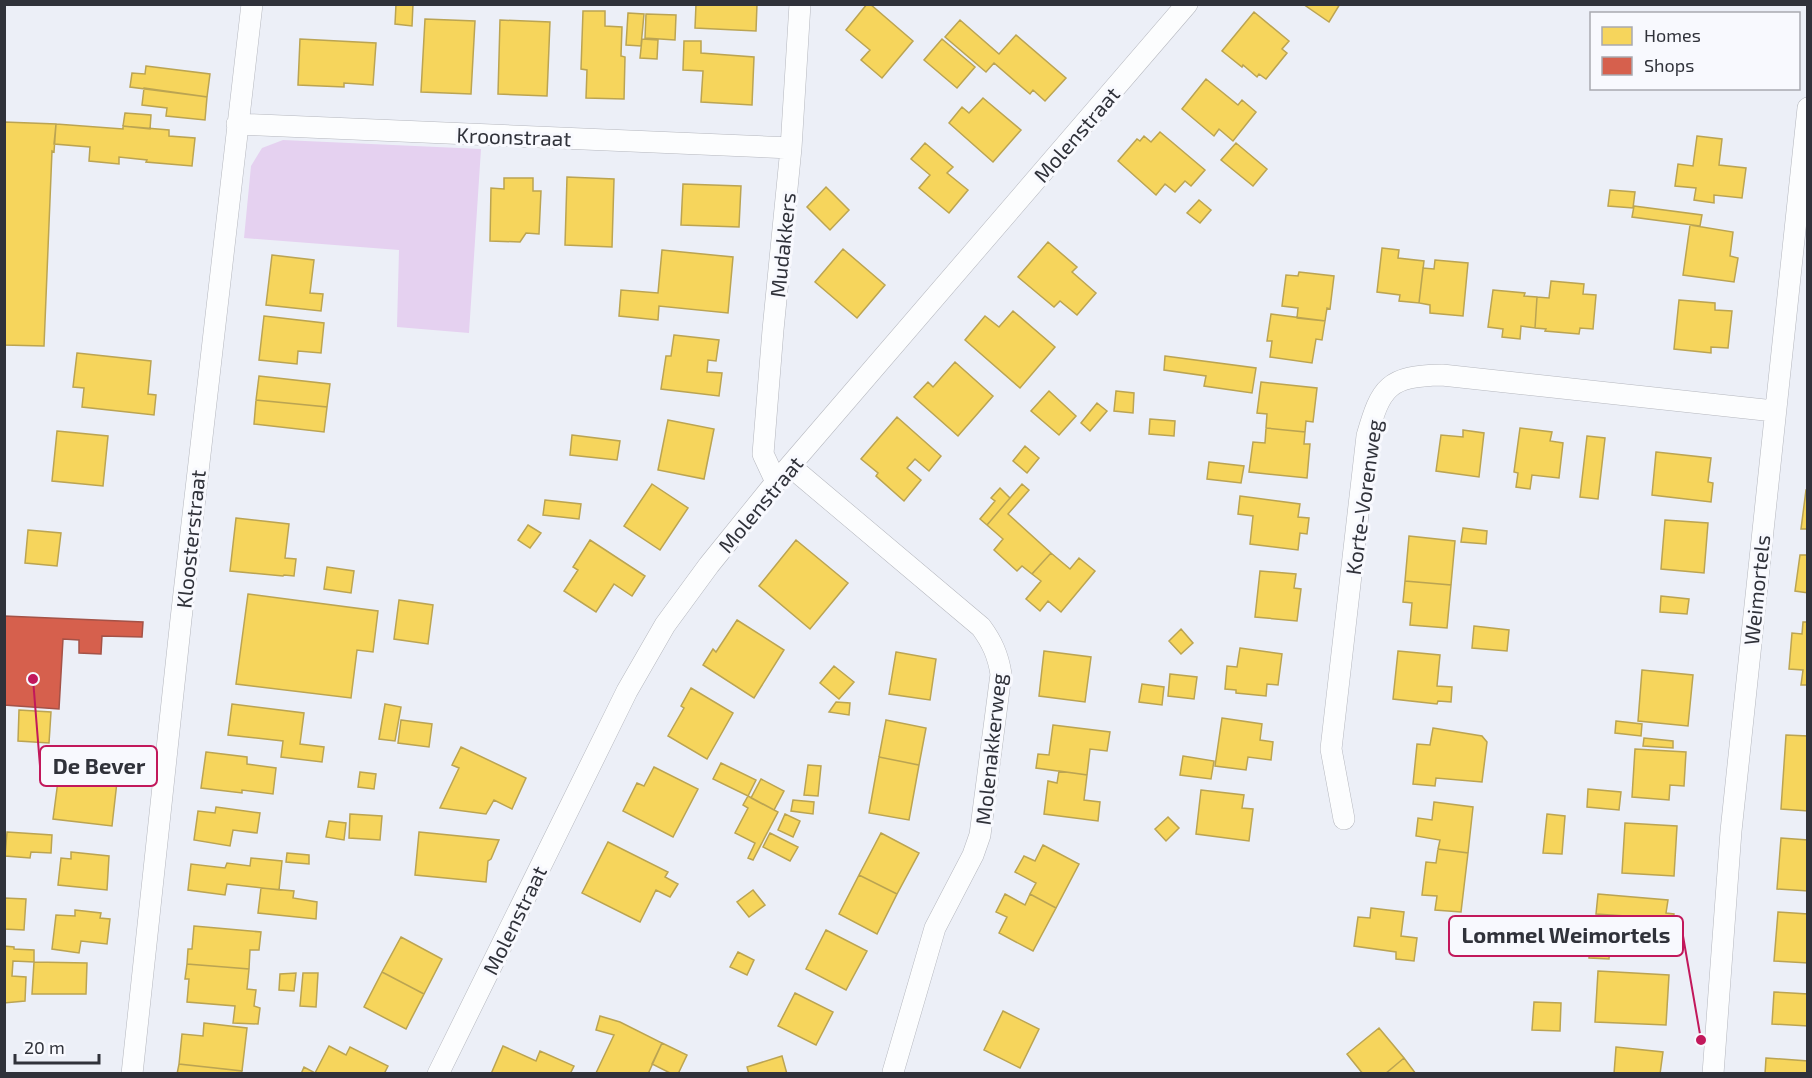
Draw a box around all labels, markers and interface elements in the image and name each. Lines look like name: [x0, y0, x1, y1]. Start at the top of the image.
legend: [1590, 12, 1800, 90]
text: Homes: [1644, 24, 1701, 46]
text: Shops: [1644, 54, 1694, 76]
street label: Molenstraat: [1028, 81, 1124, 187]
street label: Kroonstraat: [456, 122, 572, 150]
street label: Mudakkers: [764, 191, 800, 299]
street label: Korte-Vorenweg: [1340, 418, 1386, 576]
street label: Molenstraat: [712, 451, 808, 557]
street label: Kloosterstraat: [170, 469, 210, 609]
street label: Weimortels: [1738, 534, 1774, 646]
street label: Molenakkerweg: [970, 672, 1010, 826]
callout: De Bever: [40, 746, 157, 786]
text: De Bever: [53, 752, 146, 778]
street label: Molenstraat: [477, 861, 551, 979]
callout: Lommel Weimortels: [1449, 916, 1683, 956]
text: Lommel Weimortels: [1462, 921, 1670, 947]
scale bar: [15, 1027, 99, 1065]
text: 20 m: [24, 1036, 65, 1058]

